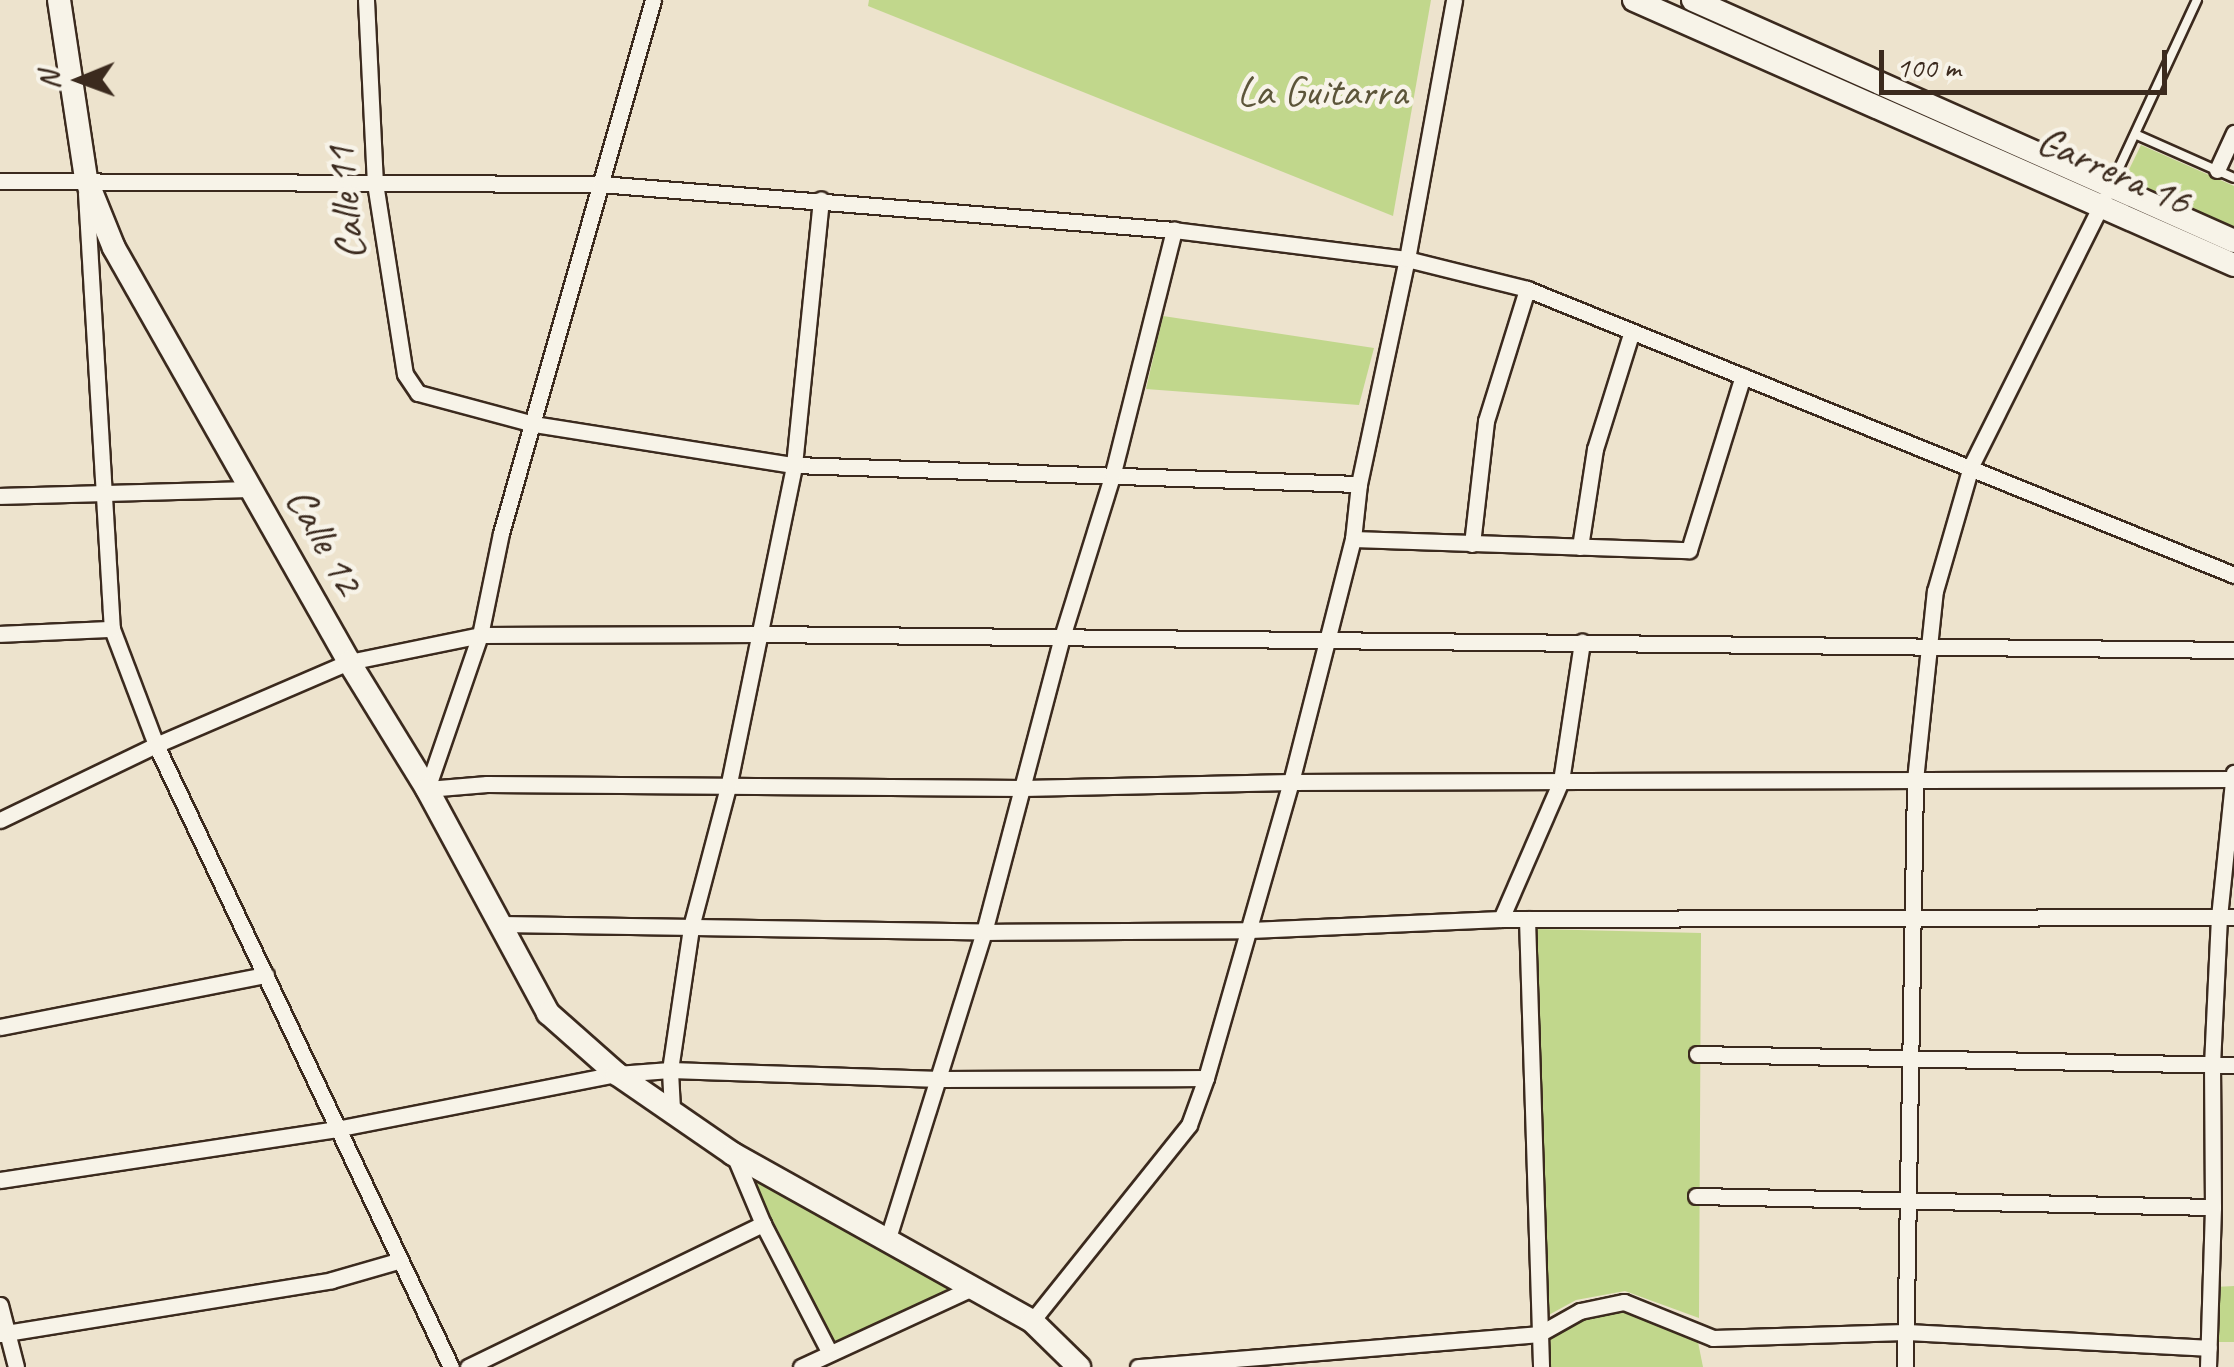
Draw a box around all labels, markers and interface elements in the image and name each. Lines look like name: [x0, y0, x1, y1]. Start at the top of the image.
north arrow: [30, 30, 130, 130]
scale bar: [1884, 30, 2172, 92]
text: 100 m: [1896, 48, 1961, 86]
park label: La Guitarra: [1237, 67, 1407, 117]
text: N: [32, 72, 67, 90]
street label: Carrera 16: [2030, 115, 2198, 227]
street label: Calle 11: [315, 144, 377, 262]
street label: Calle 12: [274, 479, 374, 603]

